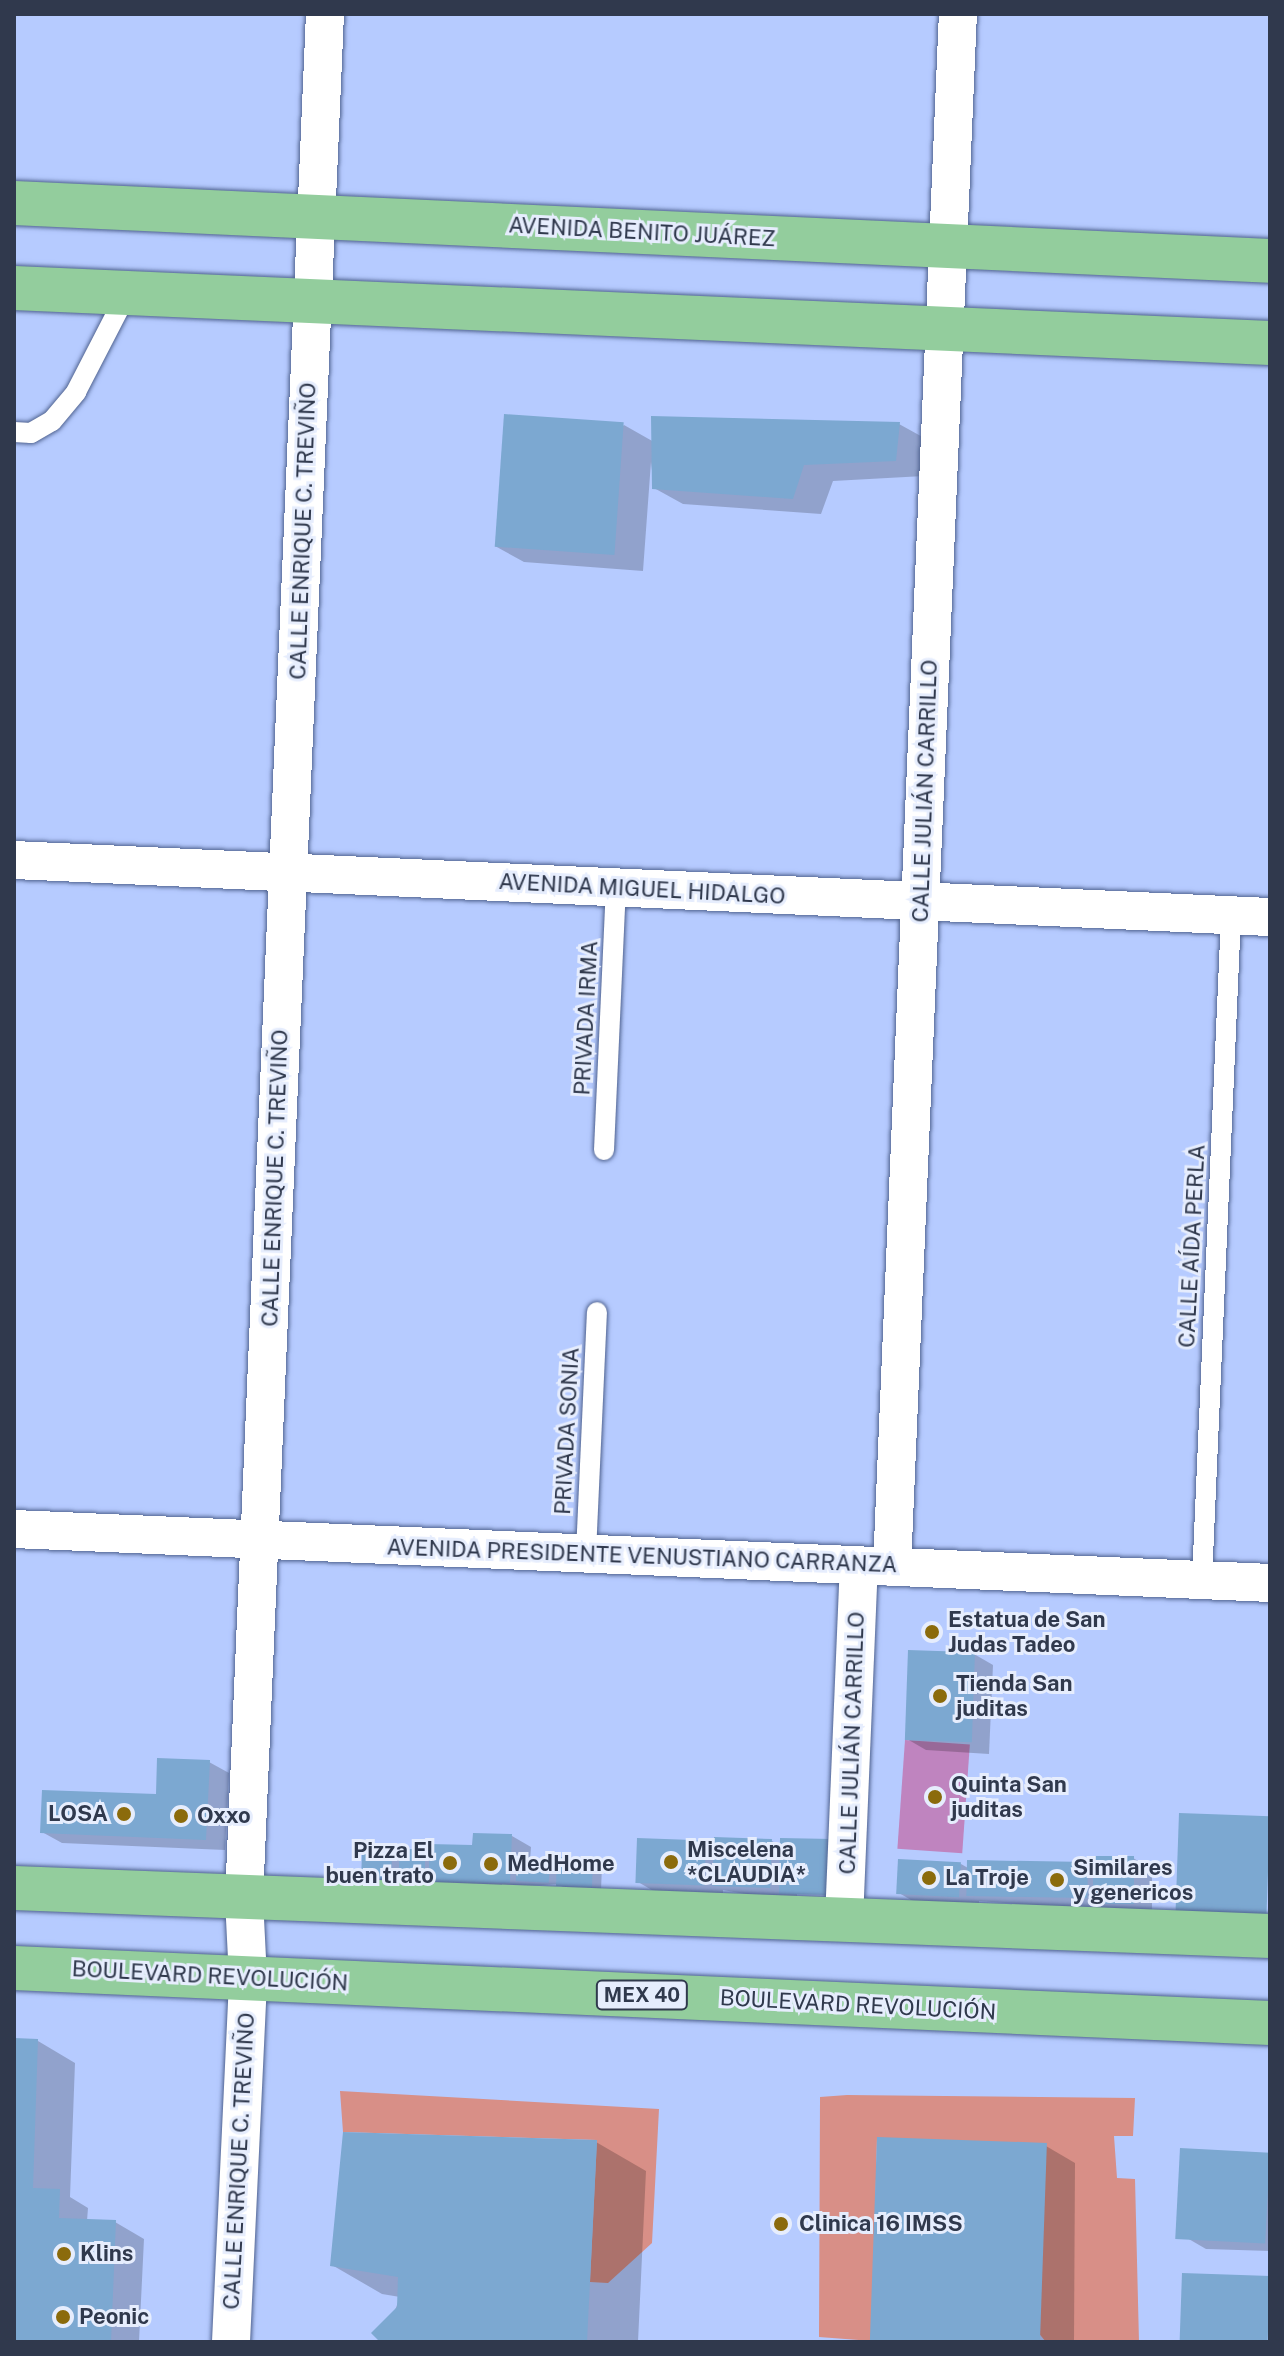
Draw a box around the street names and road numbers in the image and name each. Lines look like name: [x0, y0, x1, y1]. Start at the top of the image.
street label: AVENIDA BENITO JUÁREZ: [508, 212, 776, 252]
street label: CALLE ENRIQUE C. TREVIÑO: [285, 382, 321, 680]
street label: CALLE JULIÁN CARRILLO: [907, 659, 943, 923]
street label: AVENIDA MIGUEL HIDALGO: [498, 868, 786, 910]
street label: PRIVADA IRMA: [569, 940, 603, 1096]
street label: CALLE ENRIQUE C. TREVIÑO: [257, 1029, 293, 1327]
street label: CALLE AÍDA PERLA: [1173, 1144, 1211, 1348]
street label: PRIVADA SONIA: [549, 1347, 585, 1515]
street label: AVENIDA PRESIDENTE VENUSTIANO CARRANZA: [386, 1534, 898, 1578]
street label: CALLE JULIÁN CARRILLO: [834, 1611, 870, 1875]
street label: BOULEVARD REVOLUCIÓN: [71, 1956, 349, 1996]
road number: MEX 40: [594, 1979, 690, 2011]
street label: BOULEVARD REVOLUCIÓN: [719, 1985, 997, 2025]
street label: CALLE ENRIQUE C. TREVIÑO: [218, 2012, 260, 2310]

